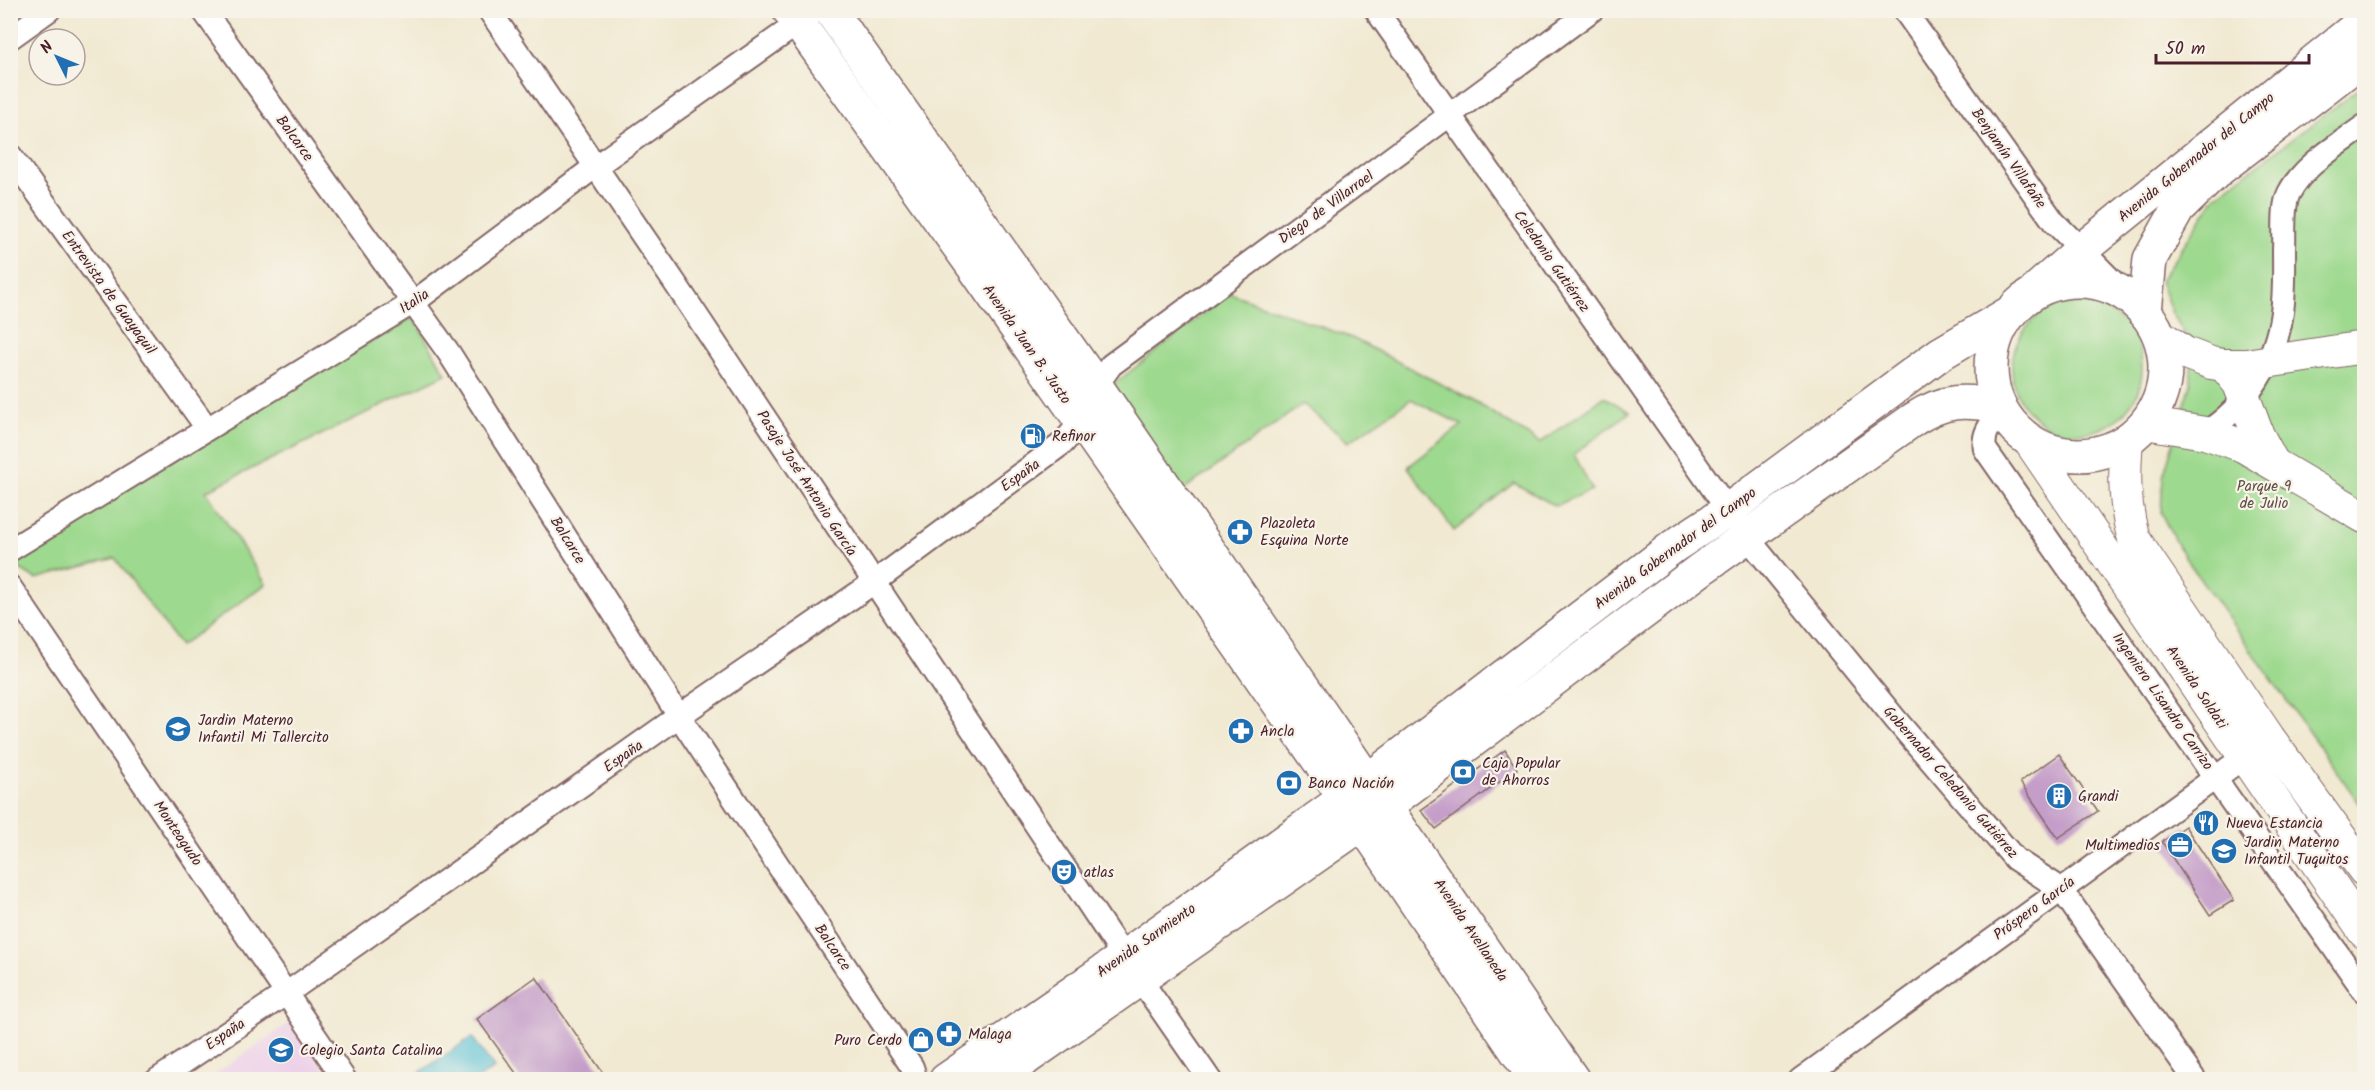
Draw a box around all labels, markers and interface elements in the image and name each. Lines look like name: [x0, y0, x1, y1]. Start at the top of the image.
north arrow: [27, 27, 87, 87]
scale bar: [2156, 27, 2309, 65]
text: 50 m: [2165, 35, 2205, 64]
text: N: [35, 36, 60, 60]
street label: Avenida Gobernador del Campo: [2113, 87, 2280, 229]
street label: Benjamín Villafañe: [1965, 103, 2052, 214]
street label: Balcarce: [269, 110, 319, 167]
street label: Diego de Villarroel: [1274, 165, 1380, 251]
street label: Celedonio Gutiérrez: [1507, 205, 1596, 318]
street label: Entrevista de Guayaquil: [55, 225, 162, 360]
street label: Avenida Juan B. Justo: [976, 280, 1077, 410]
street label: Italia: [395, 283, 434, 321]
street label: Pasaje José Antonio García: [750, 406, 863, 562]
fuel station icon: Refinor: [1018, 421, 1048, 451]
place label: Refinor: [1052, 425, 1096, 449]
street label: España: [996, 453, 1046, 499]
park label: Parque 9 de Julio: [2237, 475, 2292, 516]
street label: Avenida Gobernador del Campo: [1589, 481, 1762, 616]
street label: Balcarce: [543, 512, 591, 569]
place label: Plazoleta Esquina Norte: [1260, 512, 1349, 553]
pharmacy icon: Plazoleta Esquina Norte: [1225, 517, 1255, 547]
street label: Ingeniero Lisandro Carrizo: [2105, 628, 2219, 776]
street label: Avenida Soldati: [2159, 641, 2234, 736]
street label: Gobernador Celedonio Gutiérrez: [1877, 701, 2024, 865]
place label: Jardin Materno Infantil Mi Tallercito: [198, 709, 329, 750]
school or university icon: Jardin Materno Infantil Mi Tallercito: [163, 714, 193, 744]
pharmacy icon: Ancla: [1226, 716, 1256, 746]
place label: Ancla: [1260, 720, 1295, 744]
street label: España: [599, 734, 649, 779]
place label: Caja Popular de Ahorros: [1482, 752, 1561, 793]
bank icon: Caja Popular de Ahorros: [1448, 757, 1478, 787]
bank icon: Banco Nación: [1274, 768, 1304, 798]
place label: Banco Nación: [1308, 772, 1394, 796]
building icon: Grandi: [2044, 781, 2074, 811]
place label: Grandi: [2078, 785, 2120, 809]
street label: Monteagudo: [146, 796, 208, 871]
restaurant icon: Nueva Estancia: [2191, 808, 2221, 838]
place label: Nueva Estancia: [2226, 812, 2323, 836]
office icon: Multimedios: [2165, 830, 2195, 860]
place label: Jardin Materno Infantil Tuquitos: [2244, 831, 2349, 872]
place label: Multimedios: [2085, 834, 2161, 858]
school or university icon: Jardin Materno Infantil Tuquitos: [2209, 836, 2239, 866]
theatre icon: atlas: [1049, 857, 1079, 887]
place label: atlas: [1084, 861, 1115, 885]
street label: Próspero García: [1989, 871, 2081, 947]
street label: Avenida Avellaneda: [1427, 874, 1514, 987]
street label: Avenida Sarmiento: [1092, 897, 1202, 984]
street label: Balcarce: [808, 919, 857, 976]
street label: España: [200, 1012, 251, 1057]
pharmacy icon: Malaga: [934, 1019, 964, 1049]
place label: Malaga: [968, 1023, 1012, 1047]
shop icon: Puro Cerdo: [906, 1025, 936, 1055]
place label: Puro Cerdo: [834, 1029, 902, 1053]
school or university icon: Colegio Santa Catalina: [266, 1035, 296, 1065]
place label: Colegio Santa Catalina: [300, 1039, 443, 1063]

